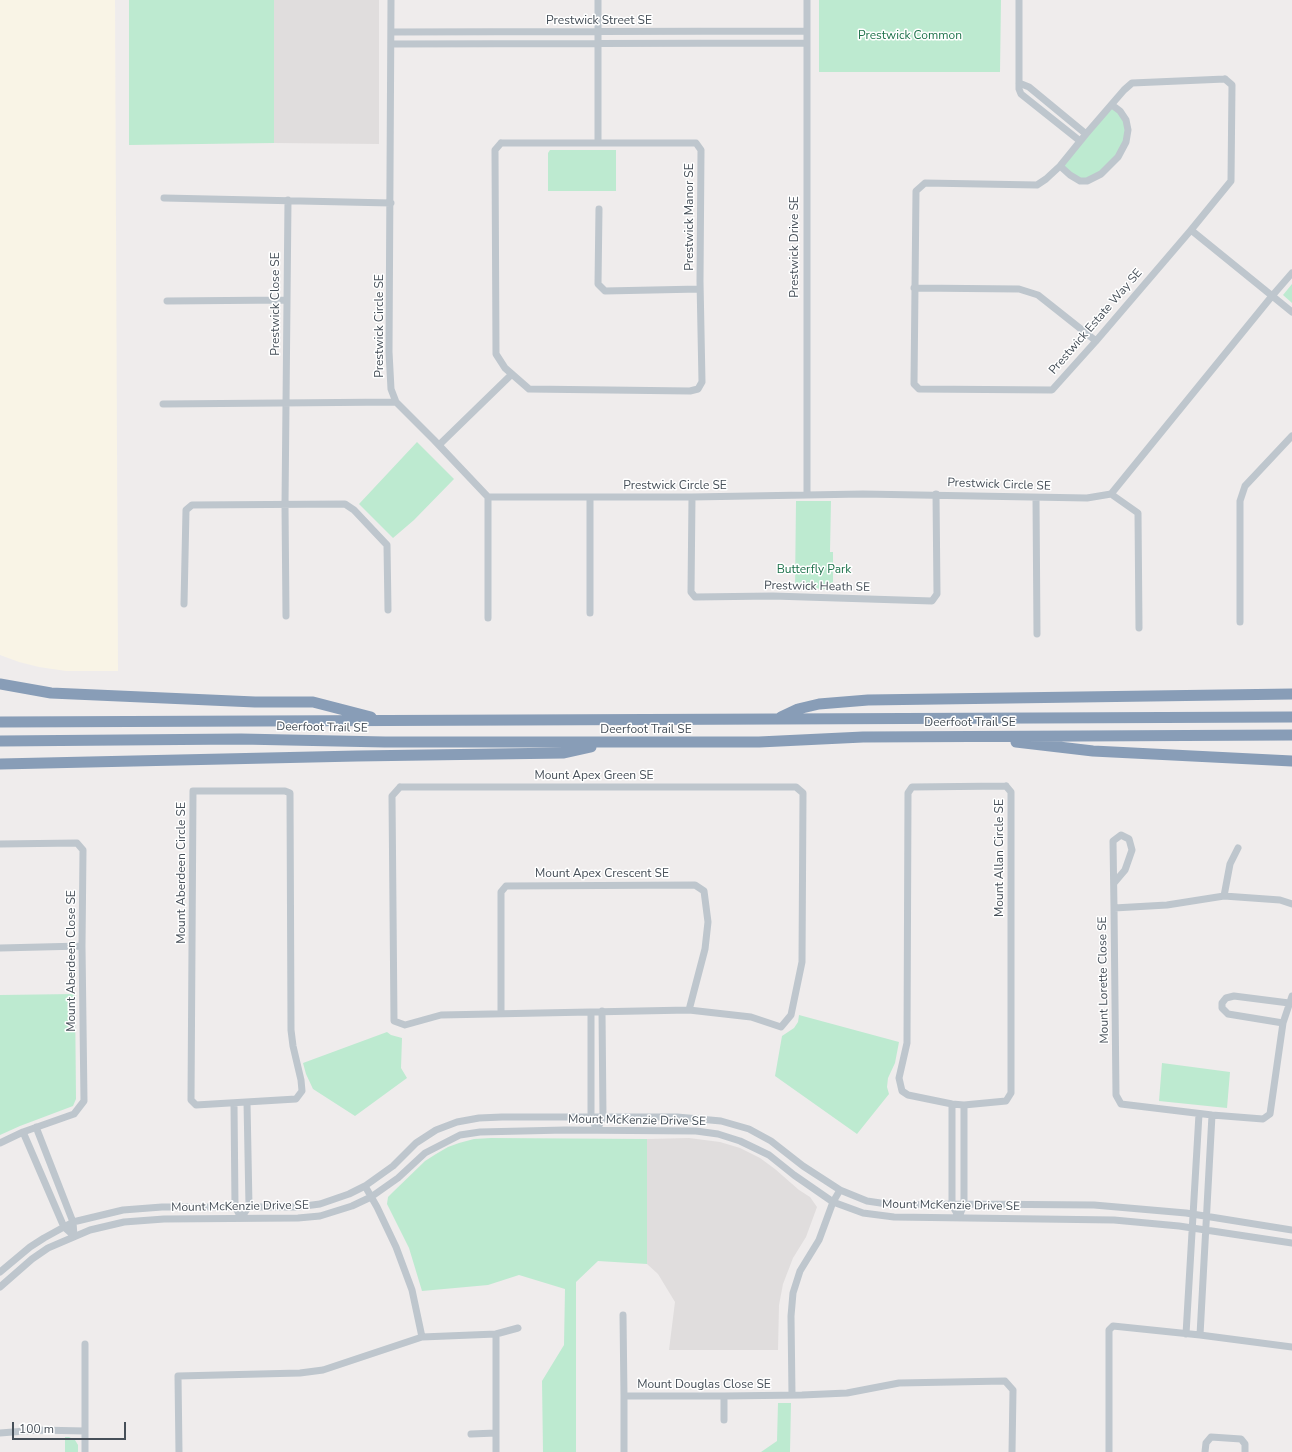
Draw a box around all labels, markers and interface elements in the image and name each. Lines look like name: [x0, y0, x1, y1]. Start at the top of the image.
street label: Prestwick Street SE: [546, 14, 652, 28]
park label: Prestwick Common: [858, 29, 962, 43]
street label: Prestwick Manor SE: [683, 163, 697, 271]
street label: Prestwick Drive SE: [788, 196, 802, 298]
street label: Prestwick Close SE: [269, 252, 283, 356]
street label: Prestwick Estate Way SE: [1046, 266, 1146, 378]
street label: Prestwick Circle SE: [373, 274, 387, 378]
street label: Prestwick Circle SE: [947, 476, 1051, 494]
street label: Prestwick Circle SE: [623, 479, 727, 493]
park label: Butterfly Park: [777, 563, 851, 577]
street label: Prestwick Heath SE: [764, 579, 870, 595]
street label: Deerfoot Trail SE: [924, 716, 1016, 730]
street label: Deerfoot Trail SE: [276, 720, 368, 736]
street label: Deerfoot Trail SE: [600, 723, 692, 737]
street label: Mount Apex Green SE: [534, 769, 654, 783]
street label: Mount Allan Circle SE: [993, 799, 1007, 917]
street label: Mount Aberdeen Circle SE: [175, 802, 189, 944]
street label: Mount Apex Crescent SE: [535, 867, 669, 881]
street label: Mount Aberdeen Close SE: [65, 890, 79, 1032]
street label: Mount Lorette Close SE: [1096, 916, 1112, 1044]
street label: Mount McKenzie Drive SE: [568, 1113, 706, 1129]
street label: Mount McKenzie Drive SE: [882, 1198, 1020, 1214]
street label: Mount McKenzie Drive SE: [171, 1199, 309, 1215]
street label: Mount Douglas Close SE: [637, 1378, 771, 1392]
scale bar: [14, 1414, 128, 1440]
text: 100 m: [19, 1421, 54, 1437]

